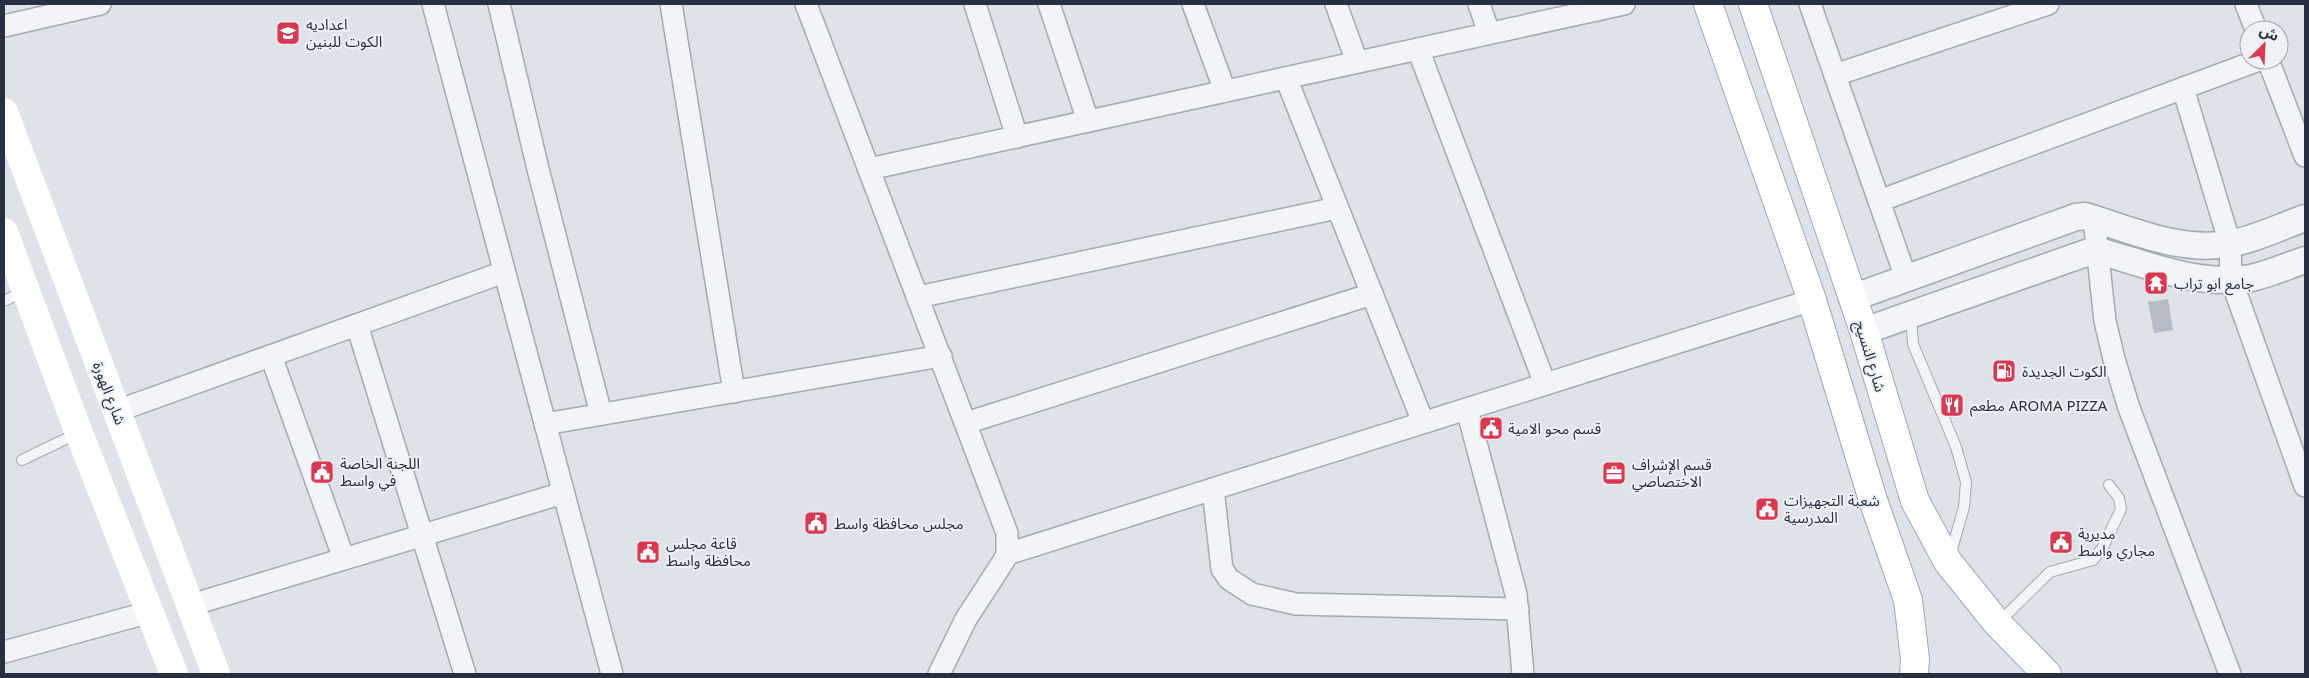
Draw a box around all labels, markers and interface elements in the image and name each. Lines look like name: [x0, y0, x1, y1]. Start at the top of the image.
place label: اعداديه الكوت للبنين: [306, 14, 382, 51]
school or university icon: اعداديه الكوت للبنين: [275, 20, 301, 46]
north arrow: [2239, 20, 2289, 70]
text: ش: [2257, 20, 2282, 45]
temple icon: جامع ابو تراب: [2143, 270, 2169, 296]
place label: جامع ابو تراب: [2174, 273, 2254, 296]
street label: شارع النسيج: [1848, 318, 1891, 395]
street label: شارع الهورة: [86, 358, 131, 429]
fuel station icon: الكوت الجديدة: [1991, 358, 2017, 384]
place label: الكوت الجديدة: [2022, 361, 2107, 381]
restaurant icon: مطعم AROMA PIZZA: [1939, 392, 1965, 418]
place label: مطعم AROMA PIZZA: [1970, 395, 2108, 417]
public building icon: قسم محو الامية: [1478, 415, 1504, 441]
place label: قسم محو الامية: [1508, 418, 1602, 440]
place label: اللجنة الخاصة في واسط: [340, 453, 420, 492]
place label: قسم الإشراف الاختصاصي: [1632, 454, 1712, 493]
public building icon: اللجنة الخاصة في واسط: [309, 459, 335, 485]
office icon: قسم الإشراف الاختصاصي: [1601, 460, 1627, 486]
place label: شعبة التجهيزات المدرسية: [1784, 490, 1880, 527]
public building icon: شعبة التجهيزات المدرسية: [1754, 496, 1780, 522]
public building icon: مجلس محافظة واسط: [803, 510, 829, 536]
place label: مجلس محافظة واسط: [834, 513, 964, 533]
place label: مديرية مجاري واسط: [2078, 523, 2155, 562]
public building icon: مديرية مجاري واسط: [2048, 529, 2074, 555]
place label: قاعة مجلس محافظة واسط: [666, 533, 751, 570]
public building icon: قاعة مجلس محافظة واسط: [635, 539, 661, 565]

